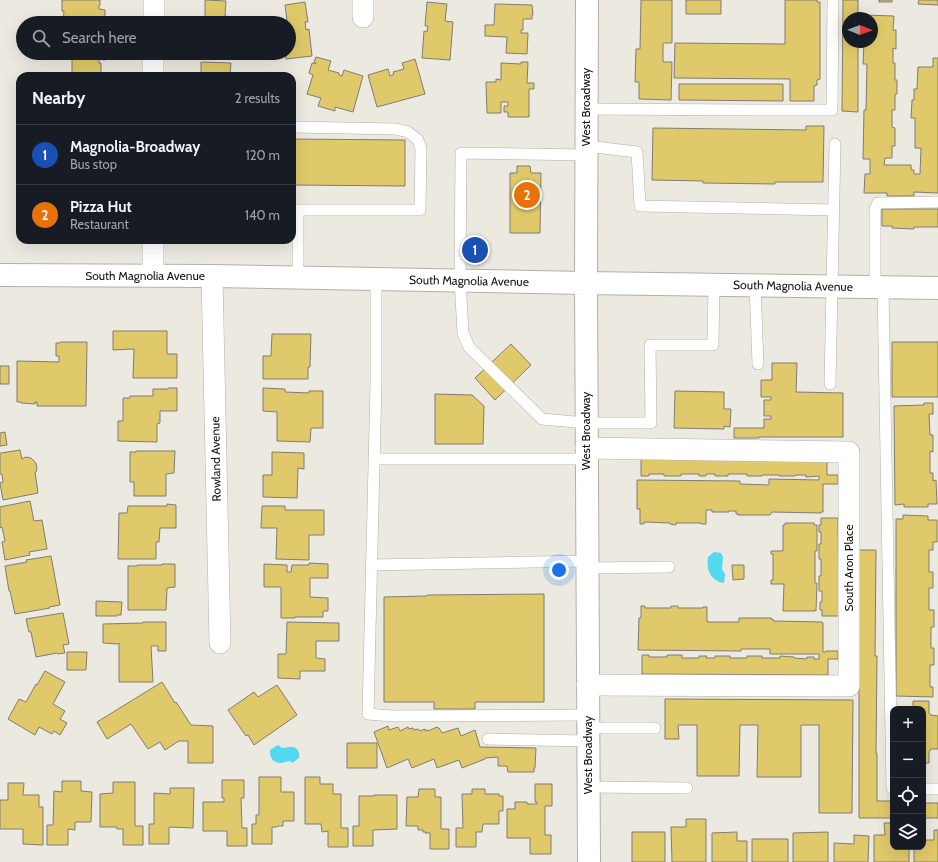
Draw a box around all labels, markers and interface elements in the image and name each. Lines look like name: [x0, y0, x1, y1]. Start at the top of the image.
north arrow: [842, 12, 878, 48]
search box: [16, 16, 296, 60]
icon: search: [30, 27, 52, 49]
text: Search here: [62, 29, 137, 47]
street label: West Broadway: [578, 68, 593, 146]
text: Nearby: [32, 88, 85, 108]
text: 2 results: [235, 90, 280, 106]
text: Magnolia-Broadway: [70, 138, 200, 156]
text: 1: [43, 147, 47, 163]
text: 120 m: [246, 147, 280, 163]
text: Bus stop: [70, 156, 117, 172]
pin: 2: [514, 180, 540, 210]
text: Pizza Hut: [70, 198, 132, 216]
text: 2: [42, 207, 48, 223]
text: 140 m: [245, 207, 280, 223]
text: Restaurant: [70, 216, 129, 232]
pin: 1: [462, 235, 488, 265]
street label: South Magnolia Avenue: [85, 268, 205, 283]
street label: South Magnolia Avenue: [409, 272, 529, 289]
street label: South Magnolia Avenue: [733, 277, 853, 294]
street label: West Broadway: [578, 392, 593, 470]
street label: Rowland Avenue: [207, 416, 224, 502]
street label: South Aron Place: [841, 524, 856, 612]
your location: [549, 560, 569, 580]
map controls: [890, 706, 926, 850]
button: +: [890, 706, 926, 742]
street label: West Broadway: [580, 716, 595, 794]
button: −: [890, 742, 926, 778]
button: locate: [890, 778, 926, 814]
button: layers: [890, 814, 926, 850]

